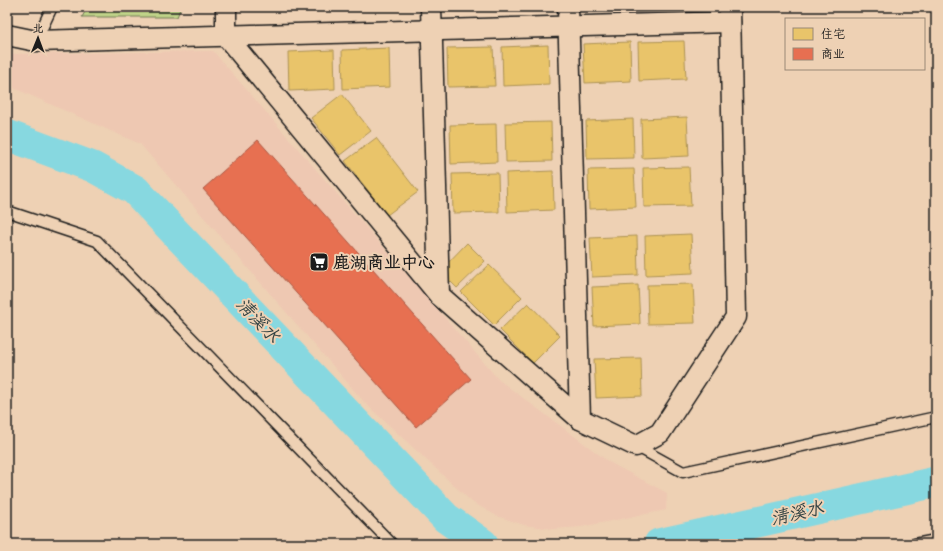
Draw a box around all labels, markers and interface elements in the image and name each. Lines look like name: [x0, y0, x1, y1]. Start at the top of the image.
north arrow: [18, 18, 58, 58]
legend: [785, 18, 925, 70]
text: 北: [33, 21, 44, 35]
text: 住宅: [821, 26, 845, 42]
text: 商业: [821, 46, 845, 62]
supermarket icon: 鹿湖商业中心: [308, 251, 330, 273]
place label: 鹿湖商业中心: [333, 252, 435, 273]
water label: 清溪水: [231, 293, 285, 348]
water label: 清溪水: [768, 496, 827, 530]

